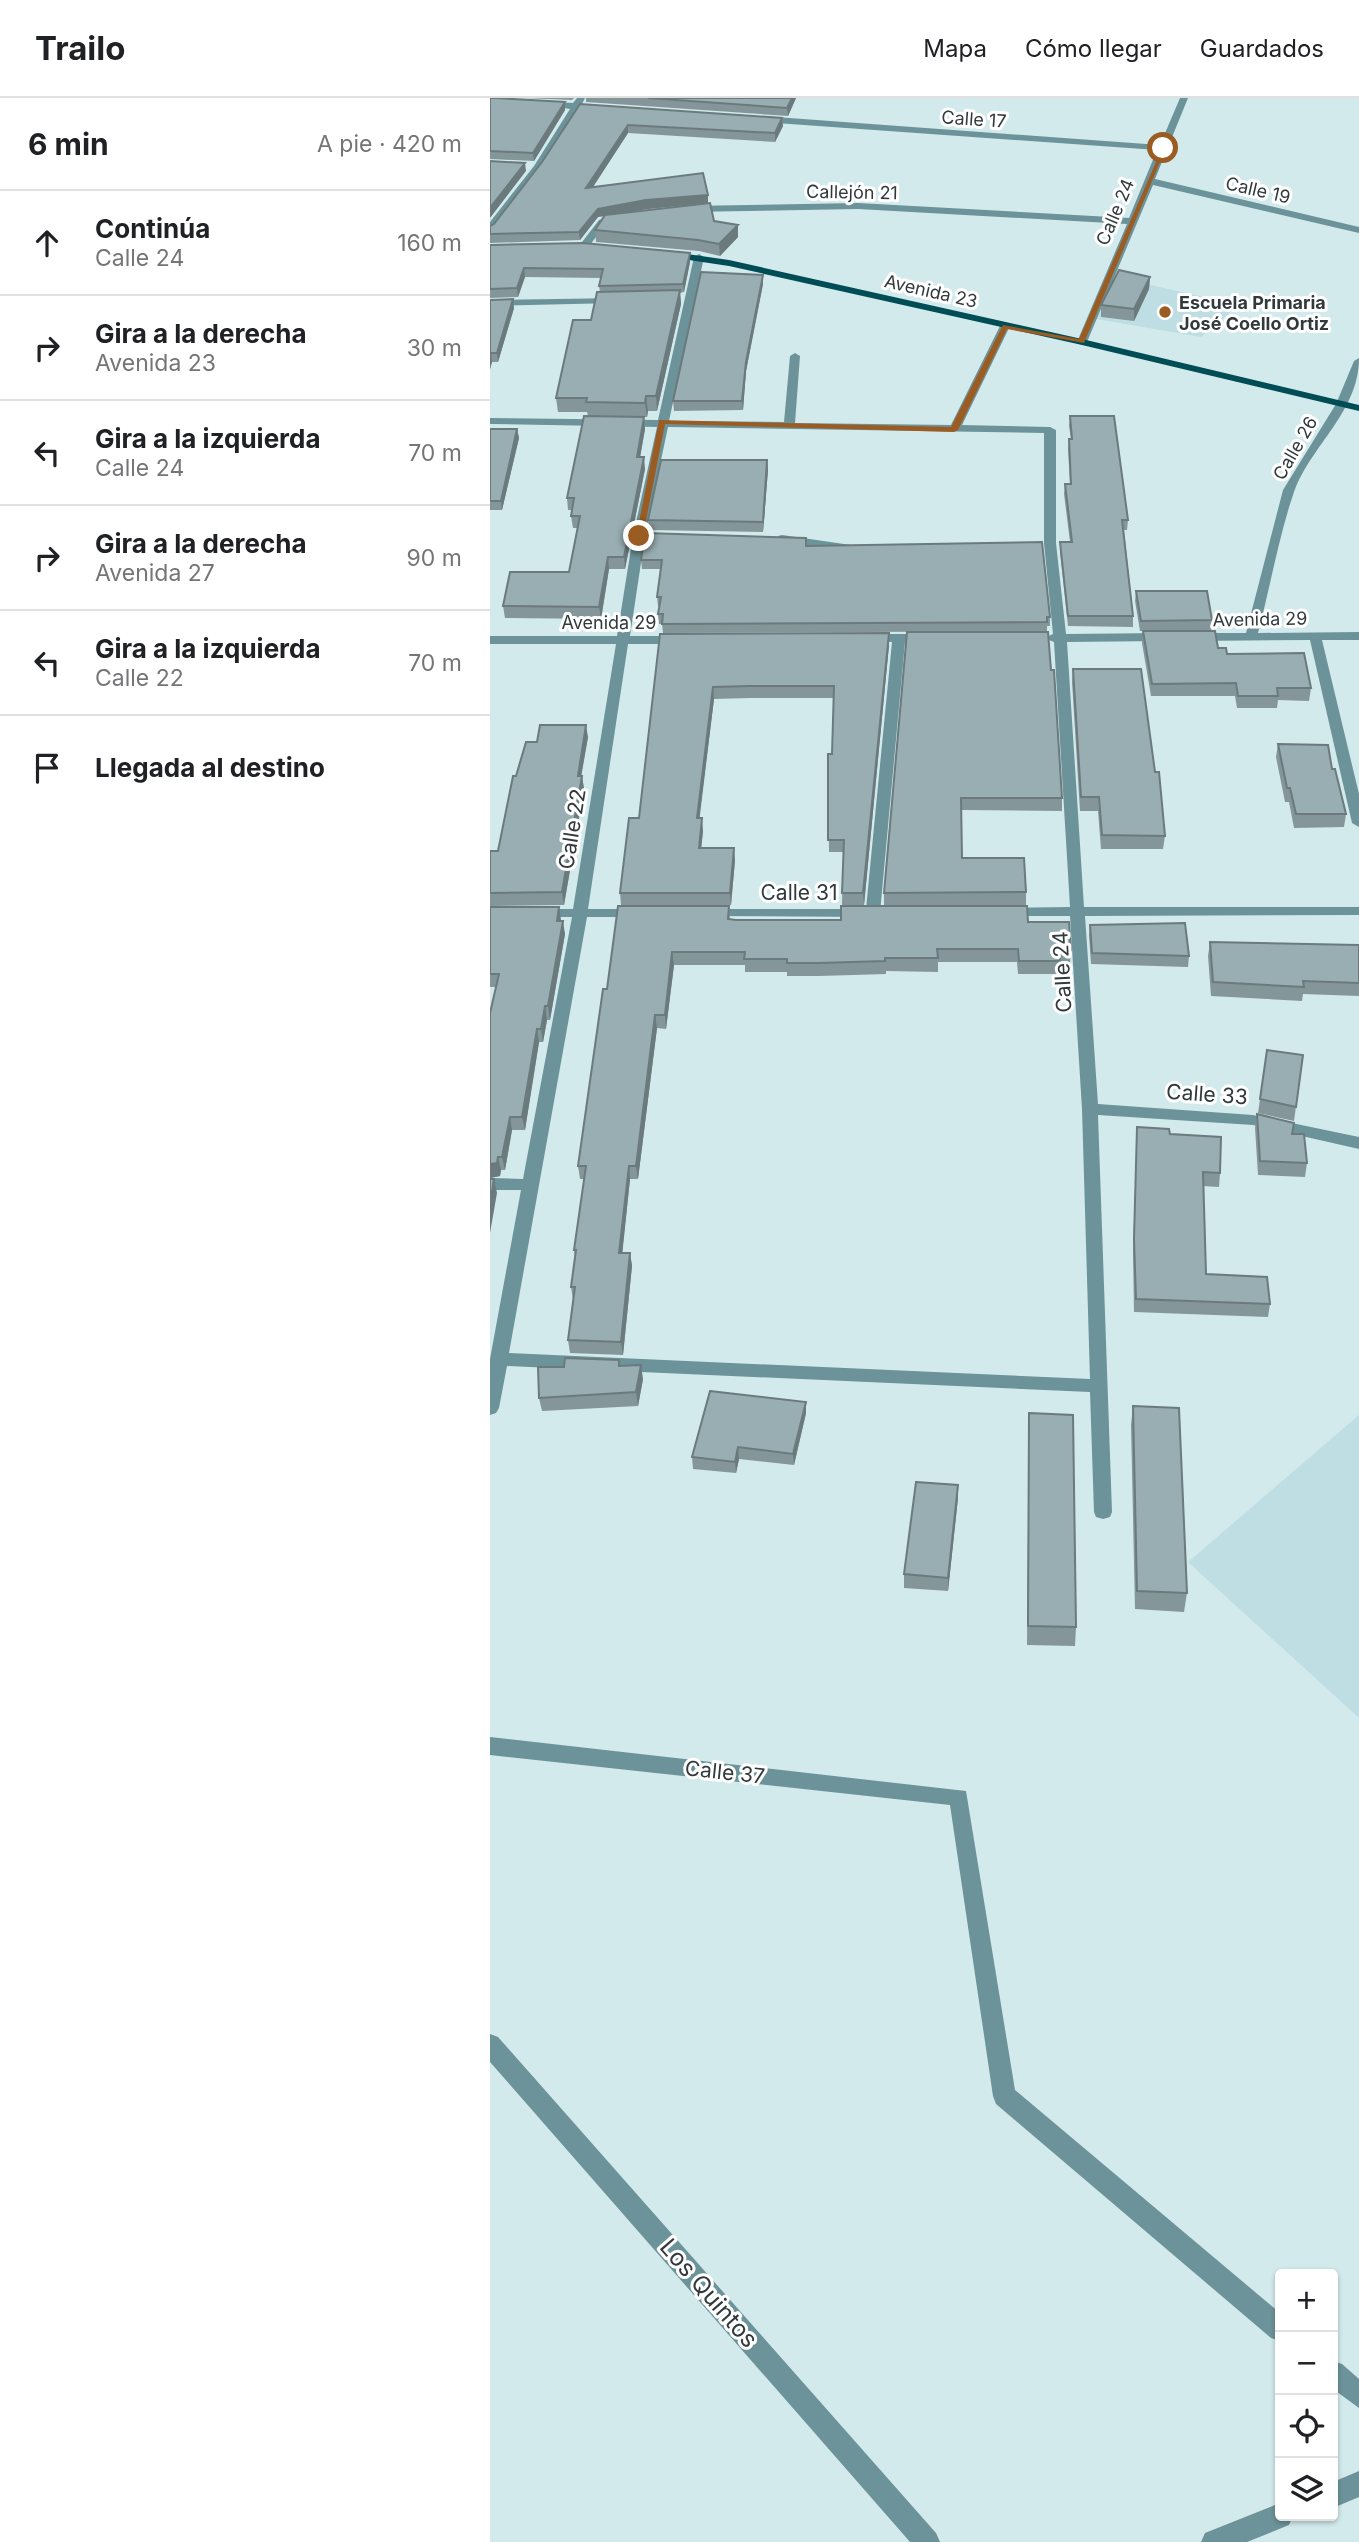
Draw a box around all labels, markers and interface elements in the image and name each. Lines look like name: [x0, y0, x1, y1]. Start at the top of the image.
text: Trailo: [35, 28, 125, 68]
text: Mapa: [923, 34, 987, 63]
text: Cómo llegar: [1025, 34, 1162, 63]
text: Guardados: [1200, 34, 1324, 63]
street label: Calle 17: [941, 106, 1007, 132]
text: 6 min: [28, 126, 109, 162]
text: A pie · 420 m: [317, 130, 462, 158]
route start: [1147, 132, 1178, 163]
street label: Calle 19: [1223, 172, 1293, 208]
street label: Calle 24: [1092, 176, 1138, 248]
street label: Callejón 21: [806, 181, 898, 203]
text: Continúa: [95, 213, 210, 244]
icon: ahead: [28, 224, 66, 262]
text: 160 m: [397, 229, 462, 257]
text: Calle 24: [95, 244, 184, 272]
street label: Avenida 23: [882, 270, 980, 312]
place label: Escuela Primaria José Coello Ortiz: [1179, 292, 1329, 334]
marker: Escuela Primaria José Coello Ortiz: [1157, 304, 1173, 320]
text: Gira a la derecha: [95, 318, 307, 349]
icon: right: [28, 329, 66, 367]
text: 30 m: [407, 334, 462, 362]
text: Avenida 23: [95, 349, 216, 377]
street label: Calle 26: [1268, 413, 1322, 483]
text: Gira a la izquierda: [95, 423, 321, 454]
icon: left: [28, 434, 66, 472]
text: 70 m: [408, 439, 462, 467]
text: Calle 24: [95, 454, 184, 482]
route end: [623, 520, 654, 551]
text: Gira a la derecha: [95, 528, 307, 559]
icon: right: [28, 539, 66, 577]
text: 90 m: [407, 544, 462, 572]
text: Avenida 27: [95, 559, 215, 587]
street label: Avenida 29: [1212, 608, 1308, 630]
street label: Avenida 29: [562, 612, 656, 633]
text: Gira a la izquierda: [95, 633, 321, 664]
icon: left: [28, 644, 66, 682]
text: 70 m: [408, 649, 462, 677]
text: Calle 22: [95, 664, 184, 692]
icon: arrive: [28, 749, 66, 787]
text: Llegada al destino: [95, 752, 325, 783]
street label: Calle 22: [553, 787, 591, 871]
street label: Calle 31: [761, 880, 837, 905]
street label: Calle 24: [1047, 931, 1077, 1013]
street label: Calle 33: [1166, 1079, 1248, 1109]
street label: Calle 37: [684, 1755, 766, 1789]
street label: Los Quintos: [654, 2233, 764, 2353]
map controls: [1275, 2269, 1338, 2521]
button: +: [1275, 2269, 1338, 2332]
button: −: [1275, 2332, 1338, 2395]
button: locate: [1275, 2395, 1338, 2458]
button: layers: [1275, 2458, 1338, 2521]

